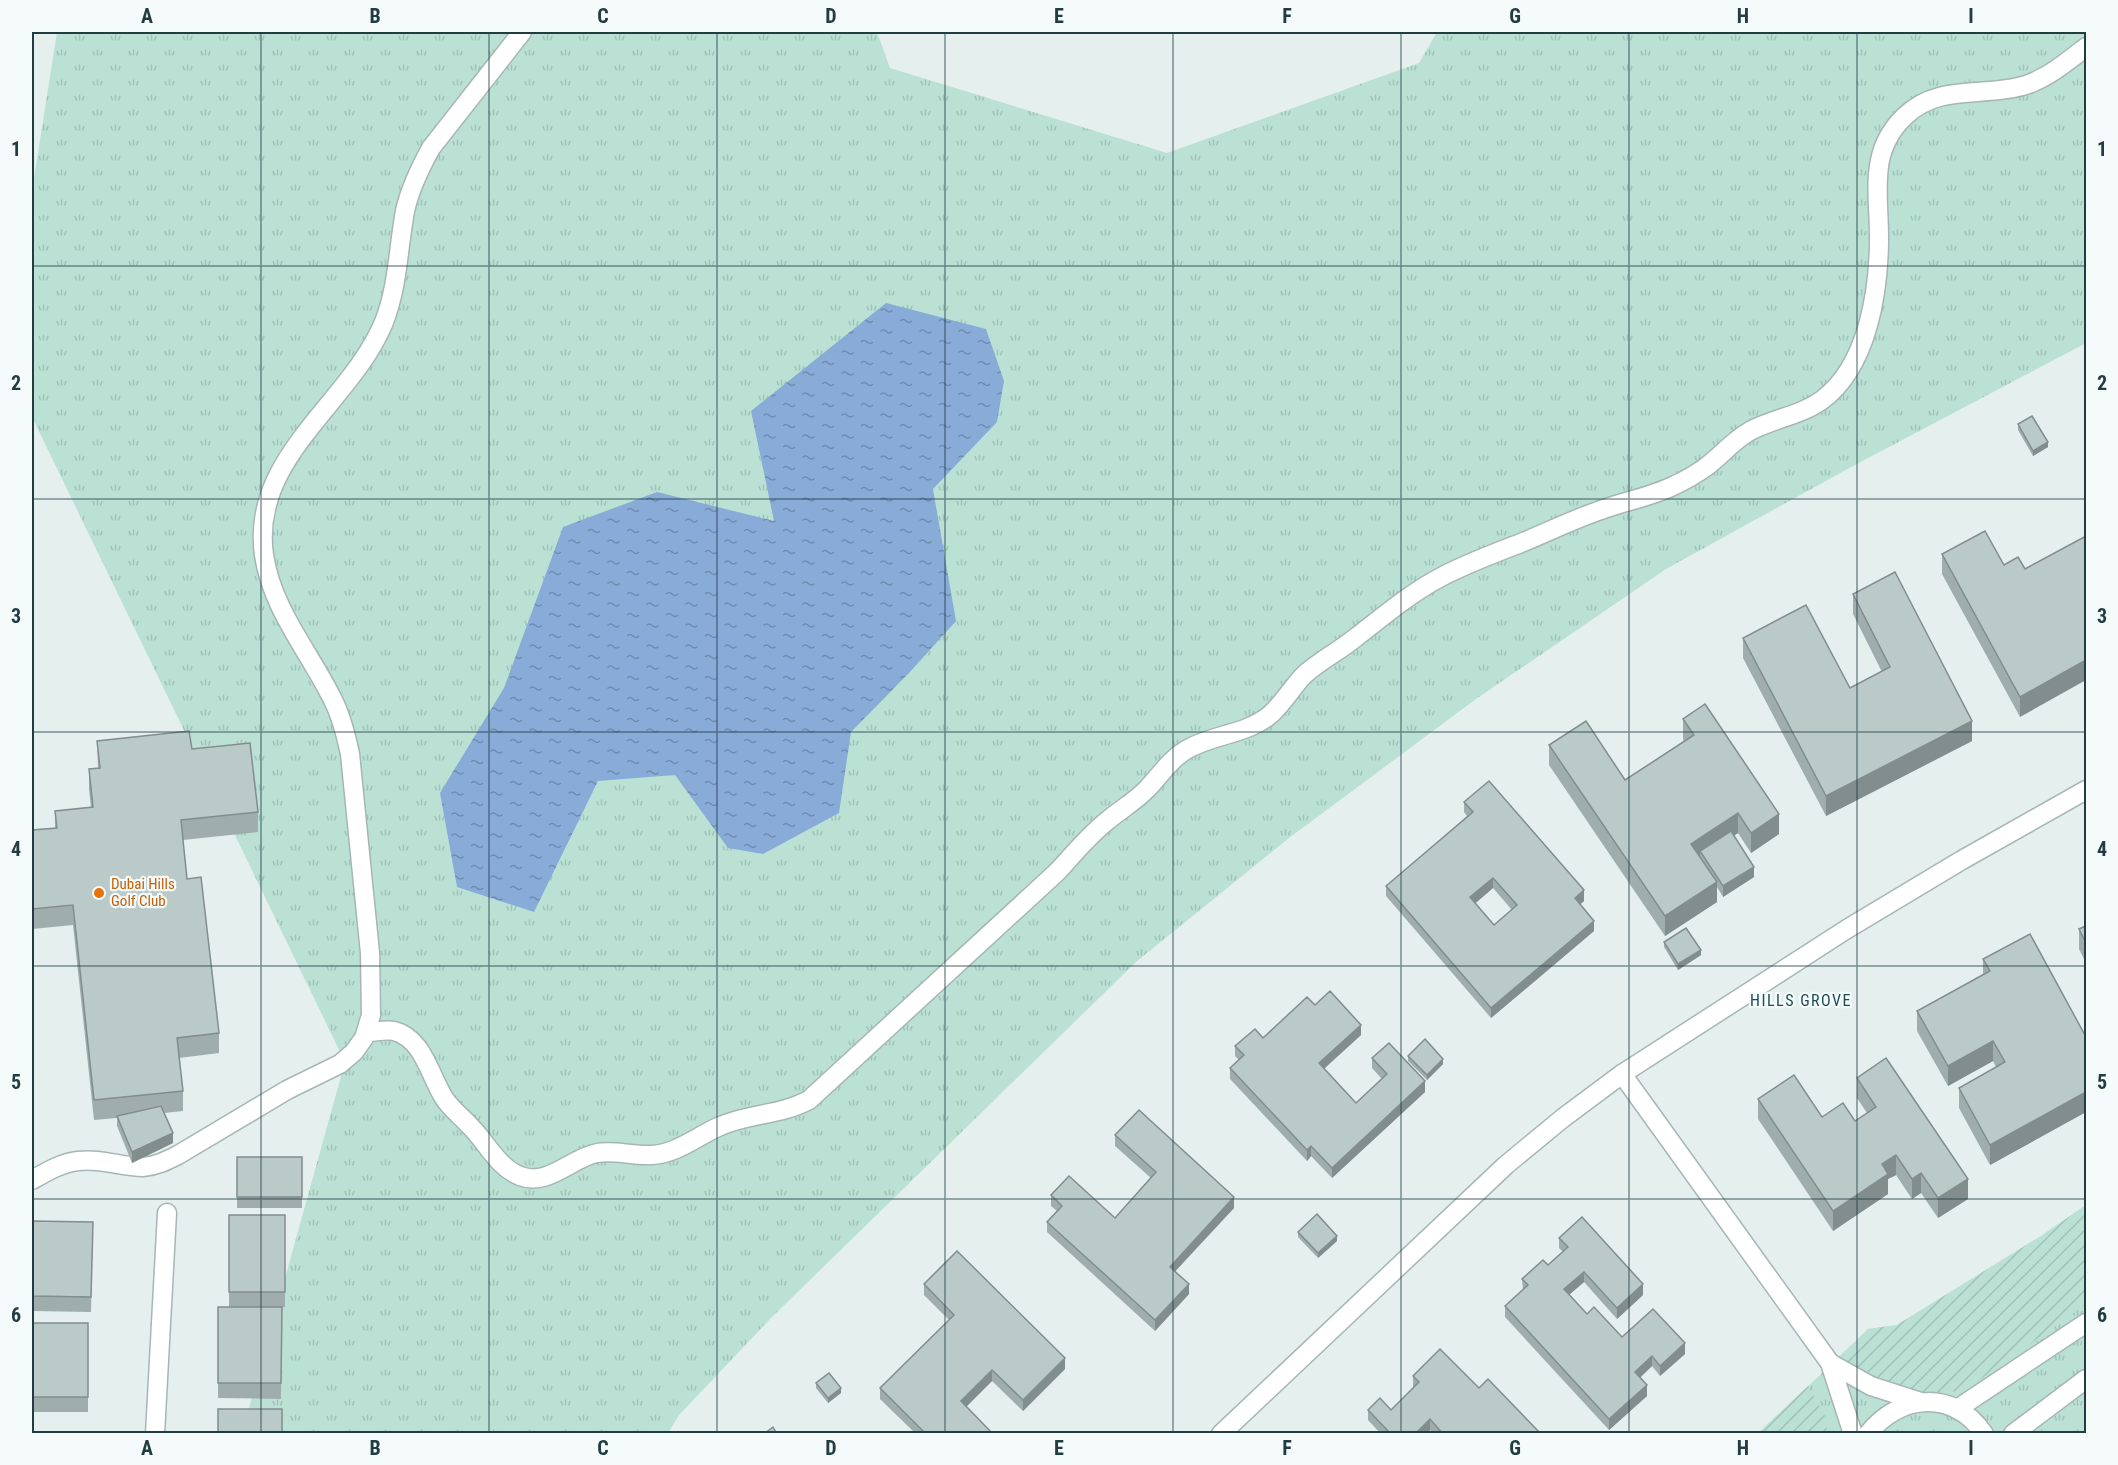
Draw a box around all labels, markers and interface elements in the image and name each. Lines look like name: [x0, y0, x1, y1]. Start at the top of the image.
text: A: [141, 4, 153, 28]
text: B: [369, 4, 381, 28]
text: C: [597, 4, 609, 28]
text: D: [825, 4, 837, 28]
text: E: [1054, 4, 1064, 28]
text: F: [1282, 4, 1292, 28]
text: G: [1509, 4, 1521, 28]
text: H: [1737, 4, 1749, 28]
text: I: [1968, 4, 1974, 28]
text: 1: [11, 137, 21, 161]
text: 1: [2097, 137, 2107, 161]
text: 2: [11, 371, 21, 395]
text: 2: [2097, 371, 2107, 395]
text: 3: [11, 604, 21, 628]
text: 3: [2097, 604, 2107, 628]
text: 4: [11, 837, 21, 861]
text: 4: [2097, 837, 2107, 861]
place label: Dubai Hills Golf Club: [111, 875, 175, 910]
marker: Dubai Hills Golf Club: [92, 886, 106, 900]
district label: HILLS GROVE: [1750, 991, 1852, 1010]
text: 5: [11, 1070, 21, 1094]
text: 5: [2097, 1070, 2107, 1094]
text: 6: [11, 1303, 21, 1327]
text: 6: [2097, 1303, 2107, 1327]
text: A: [141, 1436, 153, 1460]
text: B: [369, 1436, 381, 1460]
text: C: [597, 1436, 609, 1460]
text: D: [825, 1436, 837, 1460]
text: E: [1054, 1436, 1064, 1460]
text: F: [1282, 1436, 1292, 1460]
text: G: [1509, 1436, 1521, 1460]
text: H: [1737, 1436, 1749, 1460]
text: I: [1968, 1436, 1974, 1460]

